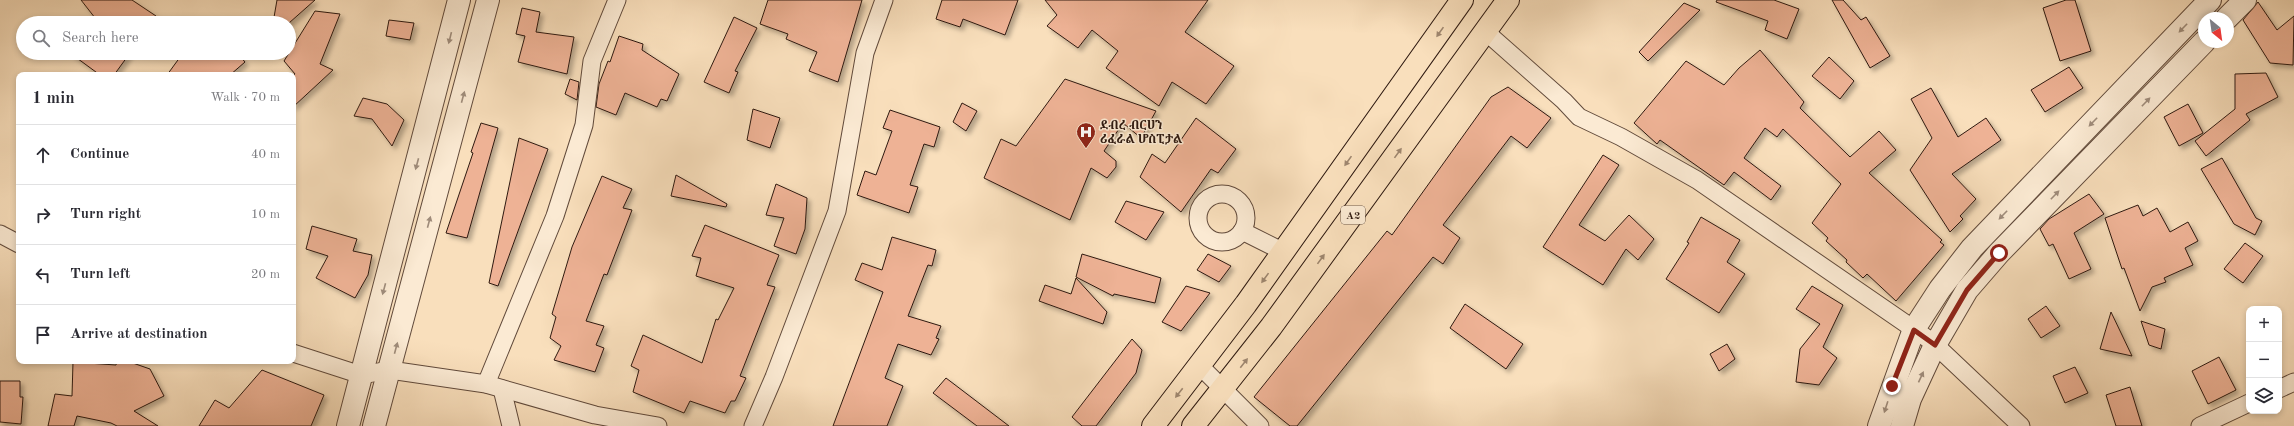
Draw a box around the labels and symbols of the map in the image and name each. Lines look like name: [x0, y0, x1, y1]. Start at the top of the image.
north arrow: [2198, 12, 2234, 48]
one-way arrow: [2179, 23, 2188, 33]
one-way arrow: [1436, 27, 1444, 37]
one-way arrow: [446, 32, 452, 44]
one-way arrow: [460, 90, 466, 103]
one-way arrow: [2141, 97, 2151, 107]
one-way arrow: [2088, 117, 2098, 127]
place label: ደብረ ብርሀን ሪፈራል ሆስፒታል: [1100, 120, 1183, 146]
hospital icon: ደብረ ብርሀን ሪፈራል ሆስፒታል: [1075, 121, 1097, 149]
one-way arrow: [1394, 148, 1402, 159]
one-way arrow: [1344, 155, 1352, 166]
one-way arrow: [414, 158, 420, 170]
one-way arrow: [2051, 190, 2060, 200]
road number: A2: [1341, 206, 1365, 224]
one-way arrow: [1998, 210, 2008, 220]
one-way arrow: [427, 216, 433, 229]
route start: [1990, 244, 2008, 262]
one-way arrow: [1317, 253, 1325, 264]
one-way arrow: [1261, 273, 1269, 283]
one-way arrow: [381, 284, 387, 296]
one-way arrow: [393, 342, 399, 354]
one-way arrow: [1239, 357, 1248, 368]
one-way arrow: [1918, 370, 1924, 382]
route end: [1883, 377, 1901, 395]
one-way arrow: [1174, 388, 1183, 399]
one-way arrow: [1882, 401, 1888, 413]

